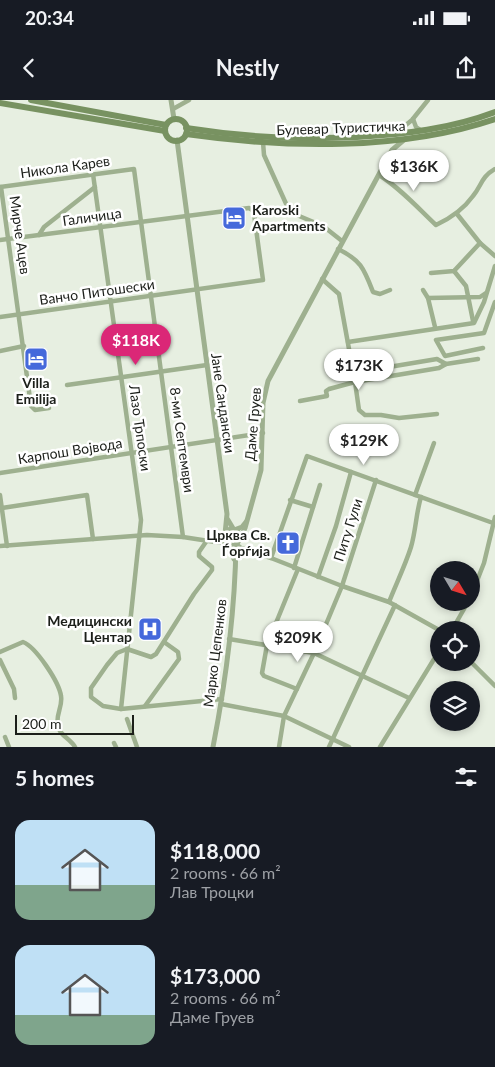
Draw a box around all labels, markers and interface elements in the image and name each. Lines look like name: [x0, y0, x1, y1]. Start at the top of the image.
text: 20:34: [25, 6, 74, 29]
icon: back: [15, 54, 43, 82]
text: Nestly: [216, 54, 279, 81]
icon: share: [452, 54, 480, 82]
street label: Булевар Туристичка: [276, 117, 406, 138]
pin: $136K: [379, 149, 449, 192]
street label: Никола Карев: [19, 152, 111, 181]
text: $136K: [390, 156, 438, 175]
street label: Мирче Ацев: [7, 195, 34, 275]
place label: Karoski Apartments: [251, 201, 326, 234]
street label: Галичица: [61, 204, 123, 229]
hotel icon: Karoski Apartments: [221, 205, 247, 231]
street label: Ванчо Питошески: [38, 275, 156, 308]
pin: $118K: [101, 324, 171, 366]
text: $118K: [112, 330, 160, 349]
hotel icon: Villa Emilija: [23, 346, 49, 372]
pin: $173K: [324, 348, 394, 391]
street label: Јане Сандански: [208, 352, 239, 454]
text: $173K: [335, 355, 383, 374]
place label: Villa Emilija: [16, 374, 56, 407]
street label: Лазо Трпоски: [126, 383, 155, 472]
street label: 8-ми Септември: [167, 386, 198, 494]
street label: Даме Груев: [241, 386, 264, 461]
pin: $129K: [329, 424, 399, 466]
text: $129K: [340, 430, 388, 449]
street label: Карпош Војвода: [16, 434, 123, 467]
street label: Питу Гули: [329, 496, 366, 563]
place label: Црква Св. Ѓoрѓијa: [206, 526, 270, 559]
church icon: Црква Св. Ѓoрѓијa: [275, 530, 301, 556]
north arrow: [430, 561, 480, 611]
map controls: [430, 561, 480, 731]
street label: Марко Цепенков: [199, 598, 230, 708]
place label: Медицински Центар: [47, 612, 132, 645]
hospital icon: Медицински Центар: [137, 616, 163, 642]
pin: $209K: [263, 620, 333, 663]
button: locate: [430, 621, 480, 671]
text: $209K: [274, 627, 322, 646]
button: layers: [430, 681, 480, 731]
scale bar: [15, 712, 134, 735]
text: 200 m: [22, 715, 61, 732]
icon: filters: [452, 763, 480, 791]
text: 5 homes: [15, 765, 94, 790]
text: $118,000: [170, 838, 260, 863]
icon: home: [55, 840, 115, 900]
text: 2 rooms · 66 m²: [170, 863, 281, 882]
text: Лав Троцки: [170, 882, 254, 901]
text: $173,000: [170, 963, 260, 988]
icon: home: [55, 965, 115, 1025]
text: 2 rooms · 66 m²: [170, 988, 281, 1007]
text: Даме Груев: [170, 1007, 254, 1026]

